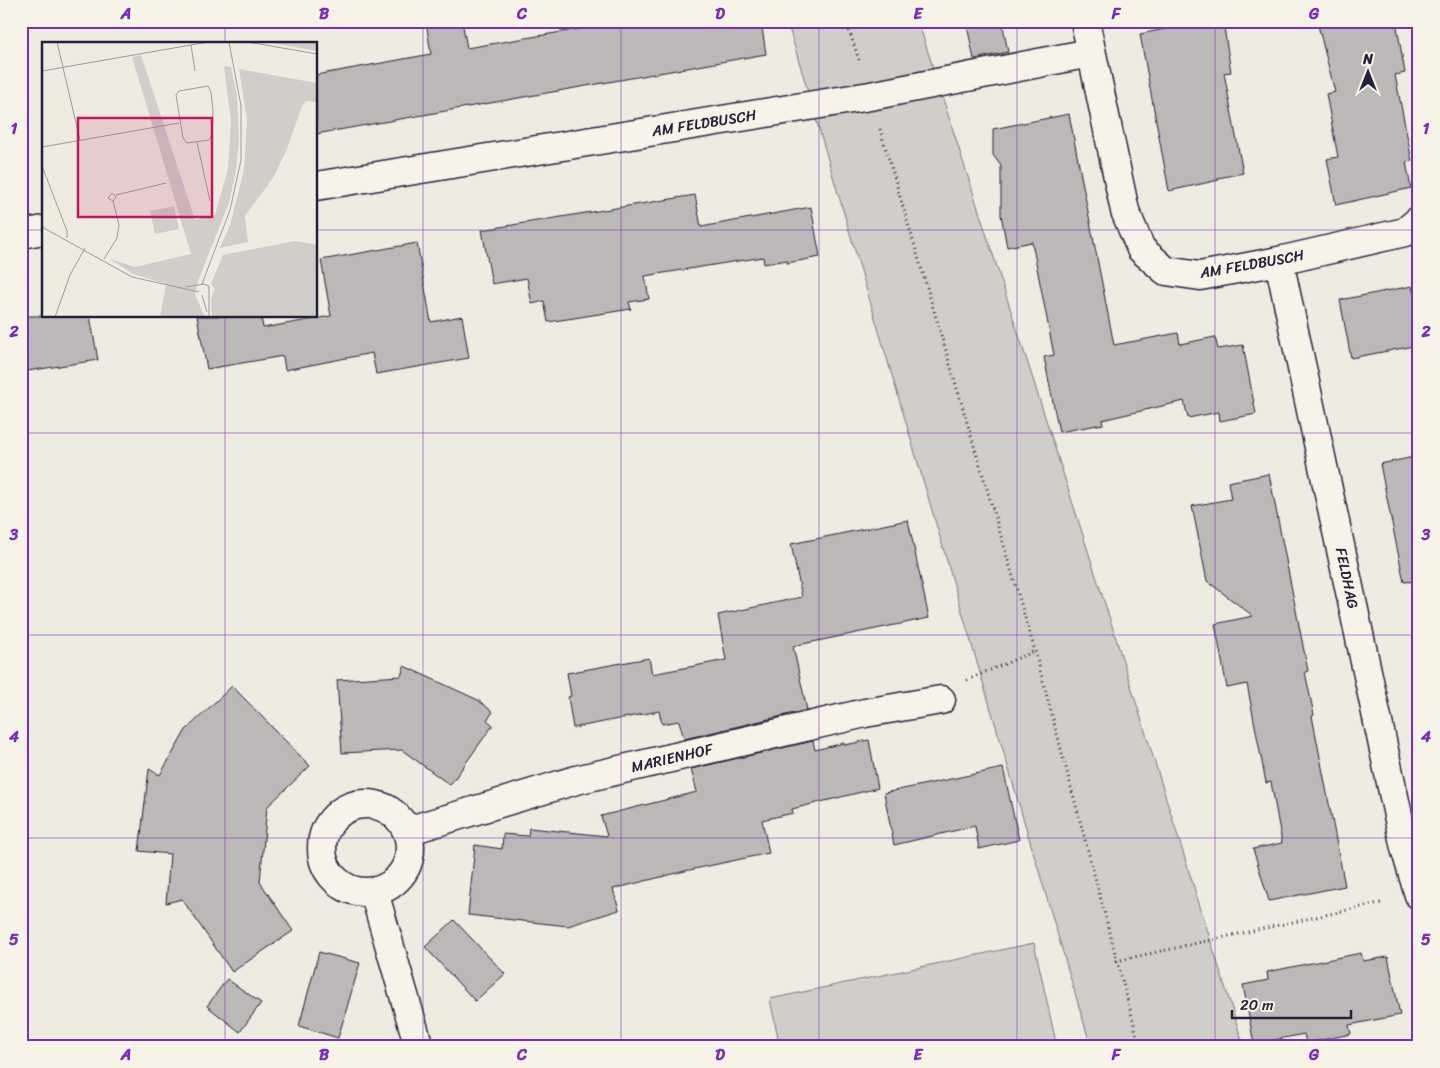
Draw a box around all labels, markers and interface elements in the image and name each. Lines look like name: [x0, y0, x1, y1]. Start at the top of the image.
text: A: [120, 0, 131, 28]
text: B: [319, 0, 330, 28]
text: C: [516, 0, 528, 28]
text: D: [715, 0, 725, 28]
text: E: [914, 0, 924, 28]
text: F: [1111, 0, 1122, 28]
text: G: [1308, 0, 1320, 28]
inset map: [42, 42, 318, 318]
text: N: [1362, 47, 1373, 72]
north arrow: [1342, 48, 1392, 98]
street label: AM FELDBUSCH: [649, 102, 759, 144]
text: 1: [11, 114, 18, 143]
text: 1: [1423, 114, 1430, 143]
street label: AM FELDBUSCH: [1197, 242, 1307, 286]
text: 2: [8, 317, 19, 346]
text: 2: [1420, 317, 1431, 346]
text: 3: [9, 520, 19, 549]
text: 3: [1421, 520, 1431, 549]
street label: FELDHAG: [1328, 545, 1366, 611]
text: 4: [8, 722, 19, 751]
text: 4: [1420, 722, 1431, 751]
street label: MARIENHOF: [629, 736, 717, 780]
text: 5: [9, 925, 19, 954]
text: 5: [1421, 925, 1431, 954]
scale bar: [1232, 988, 1351, 1020]
text: 20 m: [1240, 992, 1274, 1018]
text: A: [120, 1040, 131, 1068]
text: B: [319, 1040, 330, 1068]
text: C: [516, 1040, 528, 1068]
text: D: [715, 1040, 725, 1068]
text: E: [914, 1040, 924, 1068]
text: F: [1111, 1040, 1122, 1068]
text: G: [1308, 1040, 1320, 1068]

